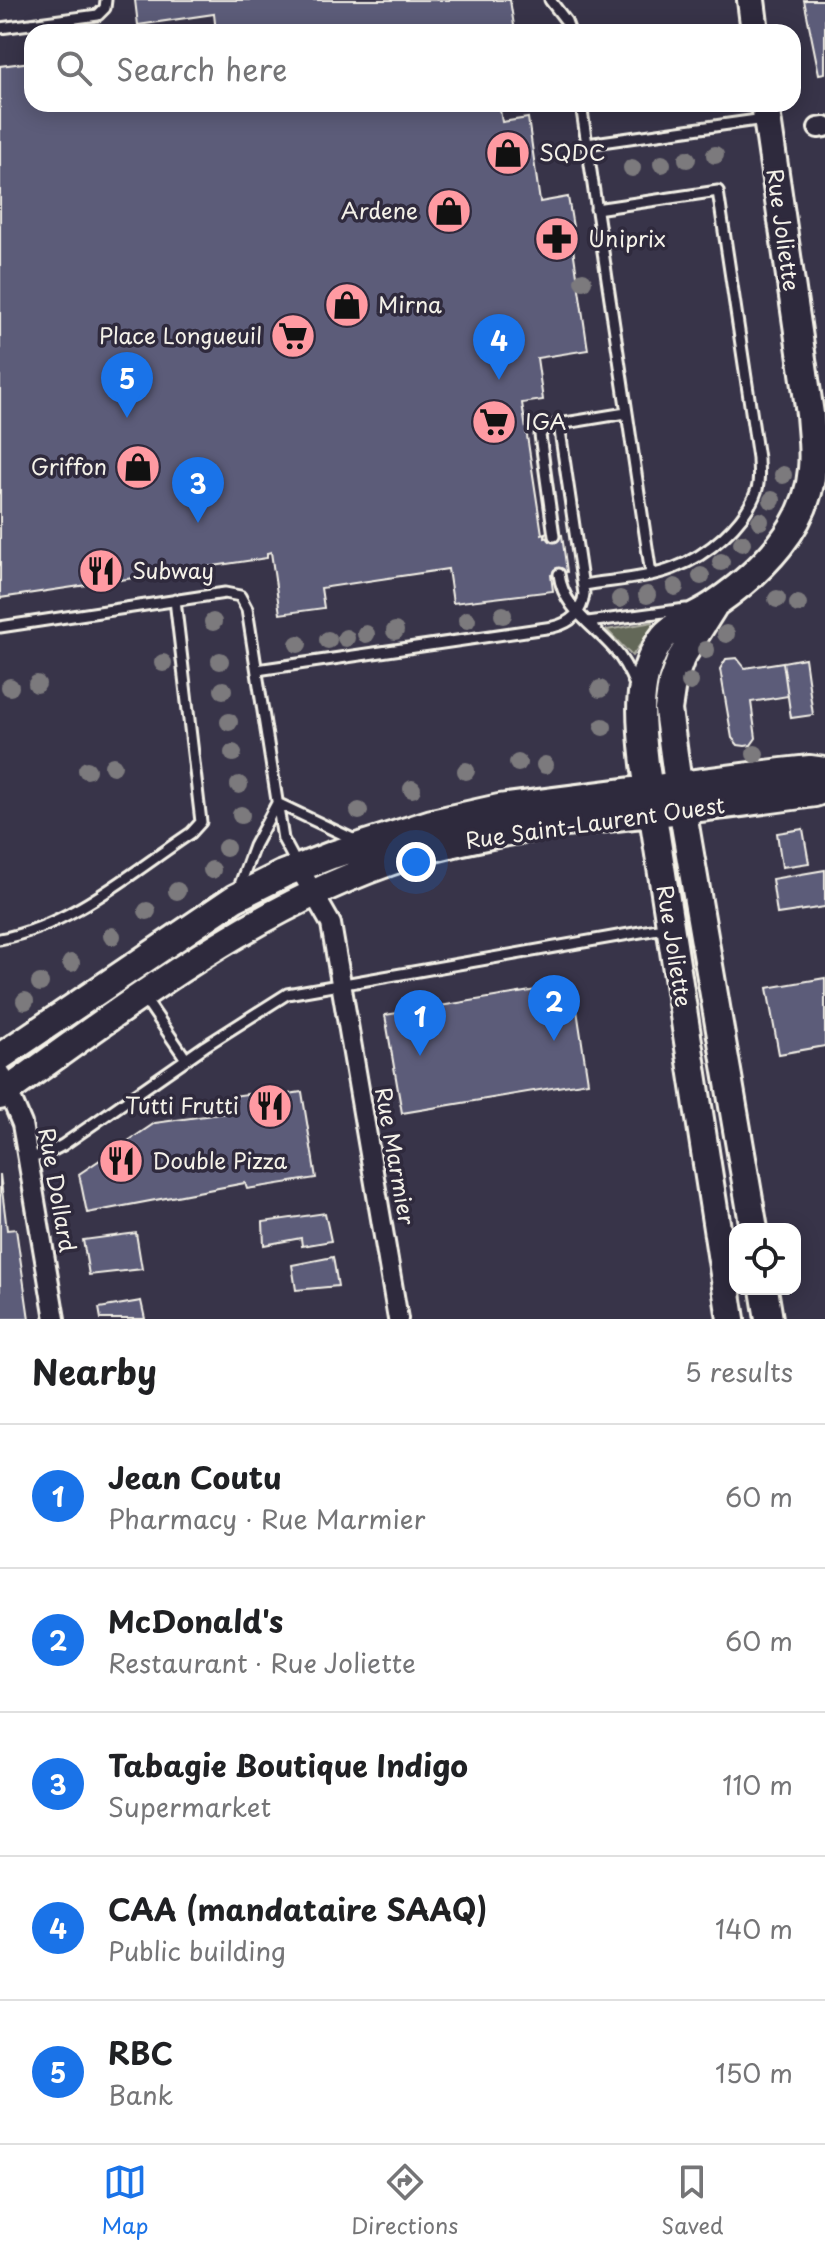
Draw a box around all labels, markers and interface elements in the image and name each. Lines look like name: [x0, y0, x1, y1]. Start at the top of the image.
search box: [24, 24, 801, 112]
icon: search: [52, 46, 96, 90]
text: Search here: [116, 46, 288, 91]
shop icon: SQDC: [484, 129, 532, 177]
place label: SQDC: [539, 135, 606, 168]
street label: Rue Joliette: [760, 166, 809, 293]
shop icon: Ardene: [425, 187, 473, 235]
place label: Ardene: [341, 193, 418, 226]
pharmacy icon: Uniprix: [533, 215, 581, 263]
place label: Uniprix: [588, 221, 666, 254]
shop icon: Mirna: [323, 281, 371, 329]
place label: Mirna: [378, 287, 442, 320]
supermarket icon: Place Longueuil: [269, 312, 317, 360]
pin: 4: [473, 314, 525, 380]
place label: Place Longueuil: [99, 318, 262, 351]
pin: 5: [101, 352, 153, 418]
supermarket icon: IGA: [470, 398, 518, 446]
place label: IGA: [525, 404, 566, 437]
shop icon: Griffon: [114, 443, 162, 491]
place label: Griffon: [31, 449, 107, 482]
pin: 3: [172, 457, 224, 523]
restaurant icon: Subway: [77, 547, 125, 595]
place label: Subway: [132, 553, 214, 586]
street label: Rue Saint-Laurent Ouest: [463, 787, 727, 856]
your location: [396, 842, 436, 882]
street label: Rue Joliette: [650, 882, 701, 1009]
pin: 2: [528, 975, 580, 1041]
pin: 1: [394, 990, 446, 1056]
restaurant icon: Tutti Frutti: [246, 1082, 294, 1130]
street label: Rue Marmier: [368, 1084, 425, 1227]
place label: Tutti Frutti: [125, 1088, 239, 1121]
street label: Rue Dollard: [31, 1125, 86, 1255]
restaurant icon: Double Pizza: [97, 1137, 145, 1185]
place label: Double Pizza: [152, 1143, 287, 1176]
map controls: [729, 1223, 801, 1295]
button: locate: [729, 1223, 801, 1295]
text: Nearby: [32, 1345, 157, 1397]
text: 5 results: [685, 1352, 793, 1391]
text: Jean Coutu: [108, 1454, 282, 1499]
text: 1: [52, 1477, 64, 1516]
text: 60 m: [725, 1477, 793, 1516]
text: Pharmacy · Rue Marmier: [108, 1499, 425, 1538]
text: McDonald's: [108, 1598, 283, 1643]
text: 2: [49, 1621, 67, 1660]
text: 60 m: [725, 1621, 793, 1660]
text: Restaurant · Rue Joliette: [108, 1643, 416, 1682]
text: Tabagie Boutique Indigo: [108, 1742, 468, 1787]
text: 3: [49, 1765, 67, 1804]
text: 110 m: [722, 1765, 793, 1804]
text: Supermarket: [108, 1787, 271, 1826]
text: CAA (mandataire SAAQ): [108, 1886, 487, 1931]
text: 4: [49, 1909, 67, 1948]
text: 140 m: [715, 1909, 793, 1948]
text: Public building: [108, 1931, 286, 1970]
text: RBC: [108, 2030, 173, 2075]
text: 5: [50, 2053, 66, 2092]
text: 150 m: [715, 2053, 793, 2092]
text: Bank: [108, 2075, 173, 2114]
tab: Map: [101, 2160, 148, 2241]
tab: Directions: [351, 2160, 458, 2241]
tab: Saved: [661, 2160, 724, 2241]

